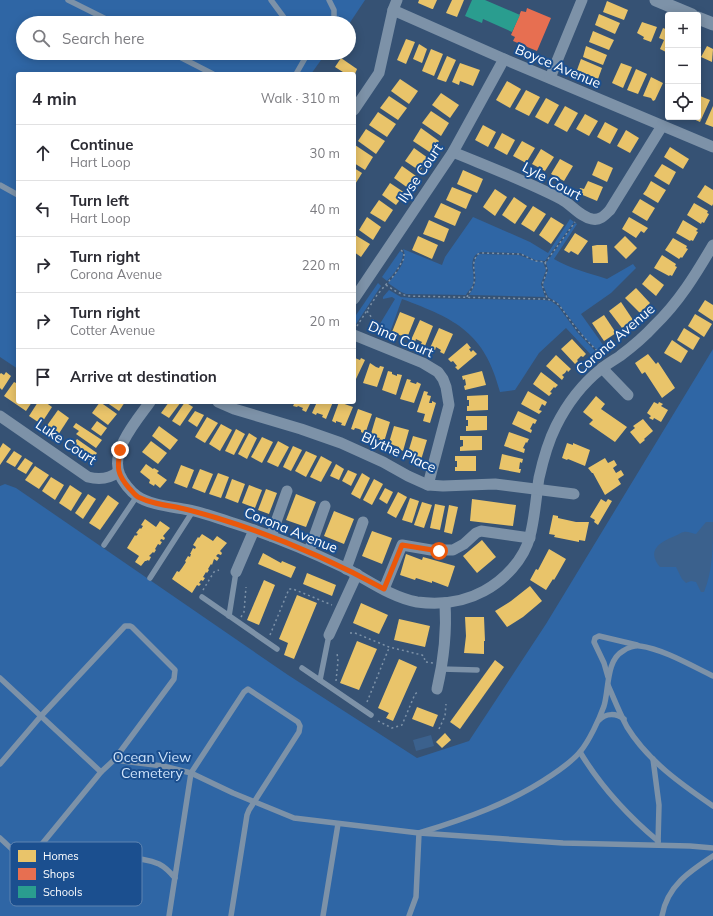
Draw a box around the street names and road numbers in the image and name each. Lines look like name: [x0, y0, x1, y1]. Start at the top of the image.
street label: Boyce Avenue: [512, 40, 604, 92]
street label: Ilyse Court: [394, 140, 447, 206]
street label: Lyle Court: [519, 158, 585, 204]
street label: Corona Avenue: [572, 300, 658, 378]
street label: Dina Court: [366, 317, 437, 361]
street label: Luke Court: [32, 415, 100, 469]
street label: Blythe Place: [359, 427, 439, 477]
street label: Corona Avenue: [242, 503, 340, 557]

